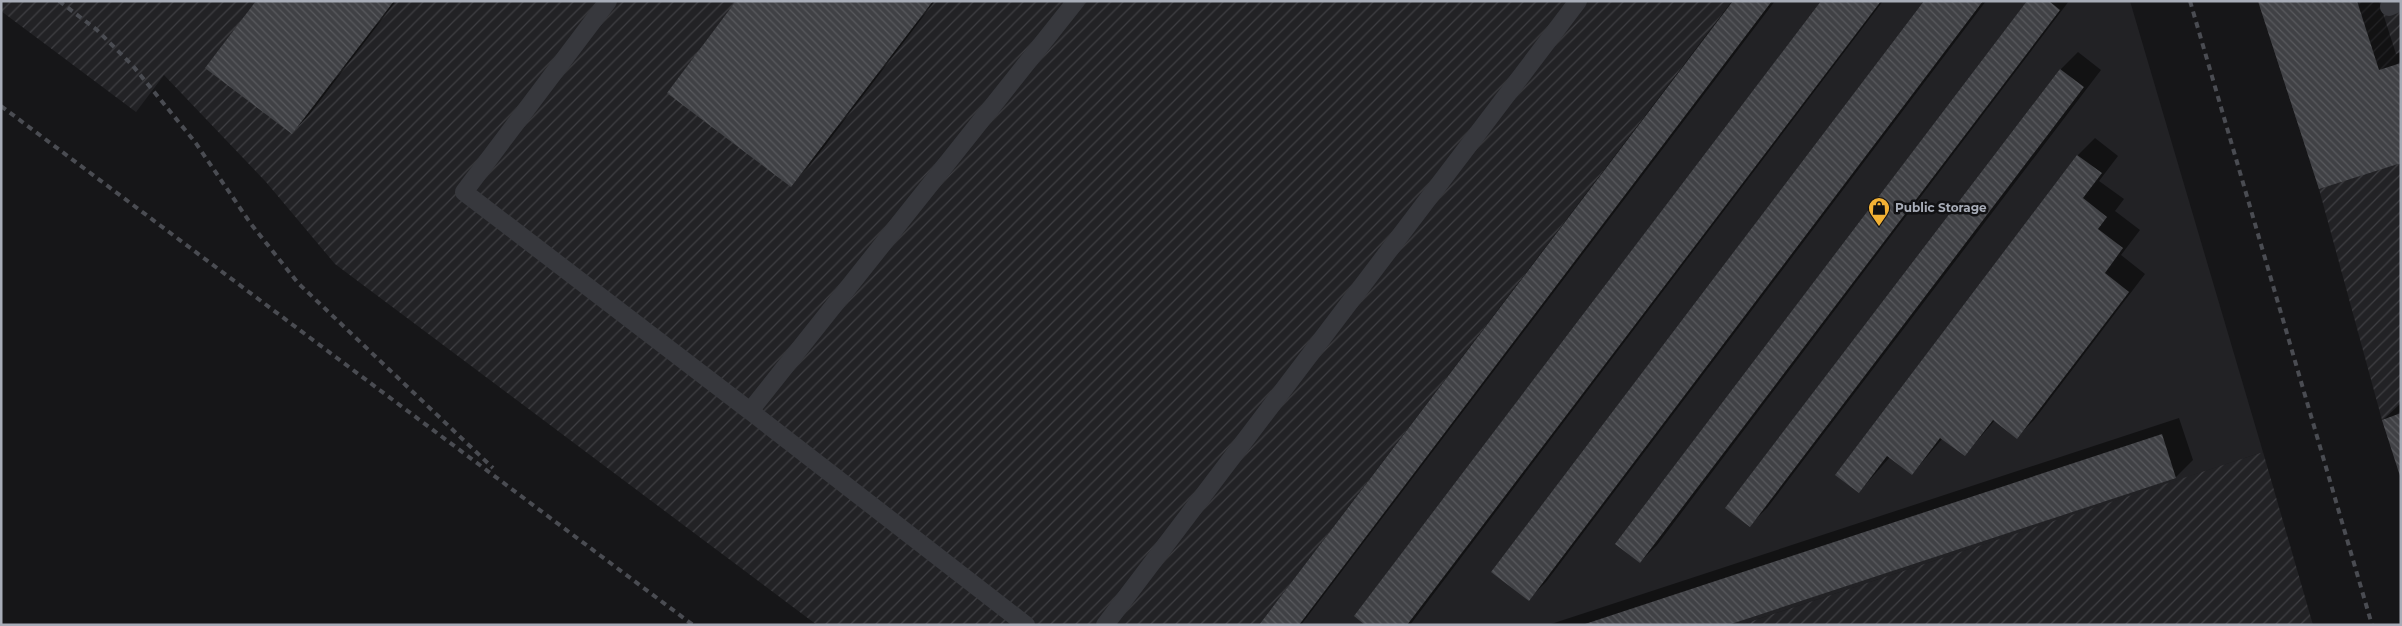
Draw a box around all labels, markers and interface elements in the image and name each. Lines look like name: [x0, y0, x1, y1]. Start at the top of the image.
shop icon: Public Storage: [1867, 196, 1891, 227]
place label: Public Storage: [1895, 200, 1987, 215]

